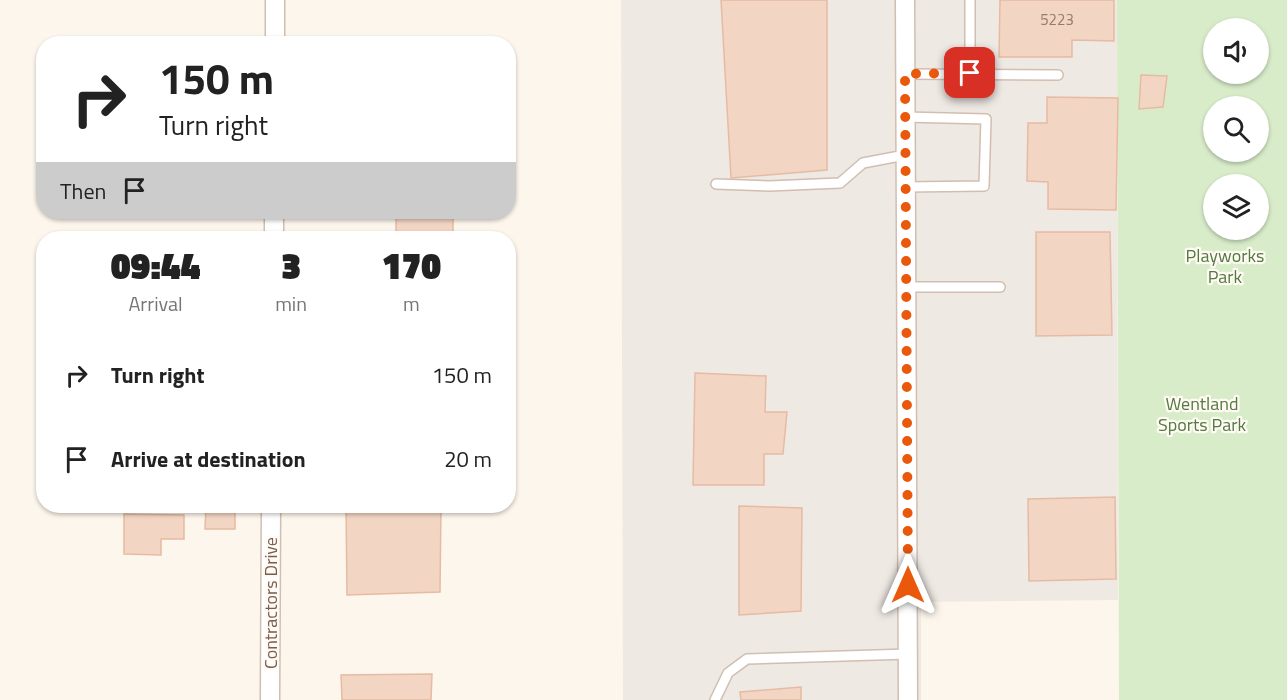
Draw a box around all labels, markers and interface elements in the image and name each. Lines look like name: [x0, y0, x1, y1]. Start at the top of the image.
house number: 5223: [1040, 8, 1074, 31]
map controls: [1203, 18, 1269, 240]
button: sound: [1203, 18, 1269, 84]
text: 150 m: [159, 46, 274, 110]
pin: [944, 47, 995, 98]
icon: arrive: [953, 56, 986, 89]
icon: right: [60, 60, 138, 138]
button: search: [1203, 96, 1269, 162]
text: Turn right: [159, 104, 268, 145]
text: Then: [60, 174, 106, 208]
icon: arrive: [118, 174, 151, 207]
button: layers: [1203, 174, 1269, 240]
text: 09:44: [111, 238, 200, 293]
text: 3: [281, 238, 301, 293]
text: 170: [382, 238, 441, 293]
park label: Playworks Park: [1186, 242, 1264, 290]
text: Arrival: [128, 288, 183, 319]
text: min: [275, 288, 307, 319]
text: m: [403, 288, 420, 319]
text: Turn right: [111, 358, 205, 392]
text: 150 m: [432, 358, 492, 392]
icon: right: [60, 359, 93, 392]
park label: Wentland Sports Park: [1158, 390, 1246, 438]
text: Arrive at destination: [111, 442, 306, 476]
text: 20 m: [444, 442, 492, 476]
icon: arrive: [60, 443, 93, 476]
street label: Contractors Drive: [257, 537, 284, 669]
position arrow: [876, 553, 940, 617]

